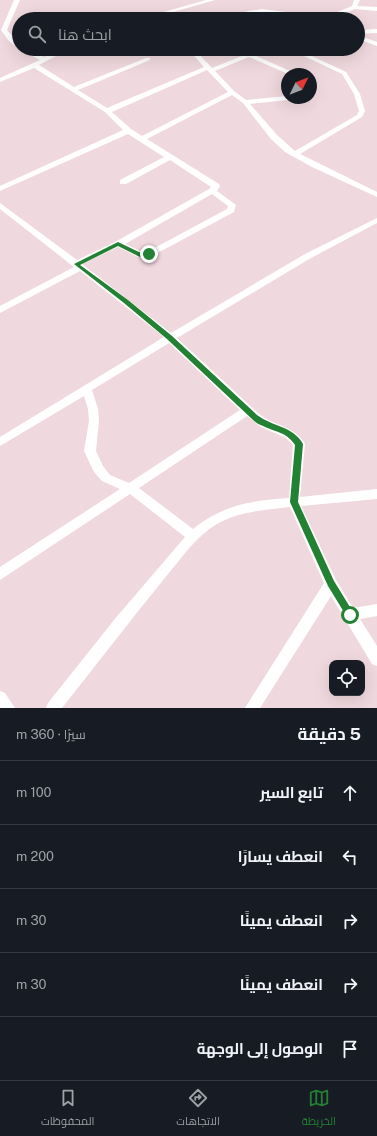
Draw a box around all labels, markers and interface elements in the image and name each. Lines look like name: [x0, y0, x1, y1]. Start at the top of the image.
search box: [12, 12, 365, 56]
icon: search: [26, 23, 48, 45]
text: ابحث هنا: [58, 26, 112, 43]
north arrow: [281, 68, 317, 104]
route end: [140, 245, 158, 263]
route start: [341, 606, 359, 624]
map controls: [329, 660, 365, 696]
button: locate: [329, 660, 365, 696]
text: 5 دقيقة: [298, 724, 361, 744]
text: سيرًا · 360 m: [16, 727, 86, 742]
icon: ahead: [339, 782, 361, 804]
text: تابع السير: [260, 784, 323, 801]
text: 100 m: [16, 785, 52, 800]
icon: left: [339, 846, 361, 868]
text: انعطف يسارًا: [238, 848, 323, 865]
text: 200 m: [16, 849, 54, 864]
icon: right: [339, 910, 361, 932]
text: انعطف يمينًا: [240, 912, 323, 929]
text: 30 m: [16, 913, 46, 928]
icon: right: [339, 974, 361, 996]
text: انعطف يمينًا: [240, 976, 323, 993]
text: 30 m: [16, 977, 46, 992]
icon: arrive: [339, 1038, 361, 1060]
text: الوصول إلى الوجهة: [197, 1040, 323, 1057]
tab: المحفوظات: [41, 1087, 94, 1131]
tab: الاتجاهات: [176, 1087, 220, 1131]
tab: الخريطة: [302, 1087, 336, 1131]

